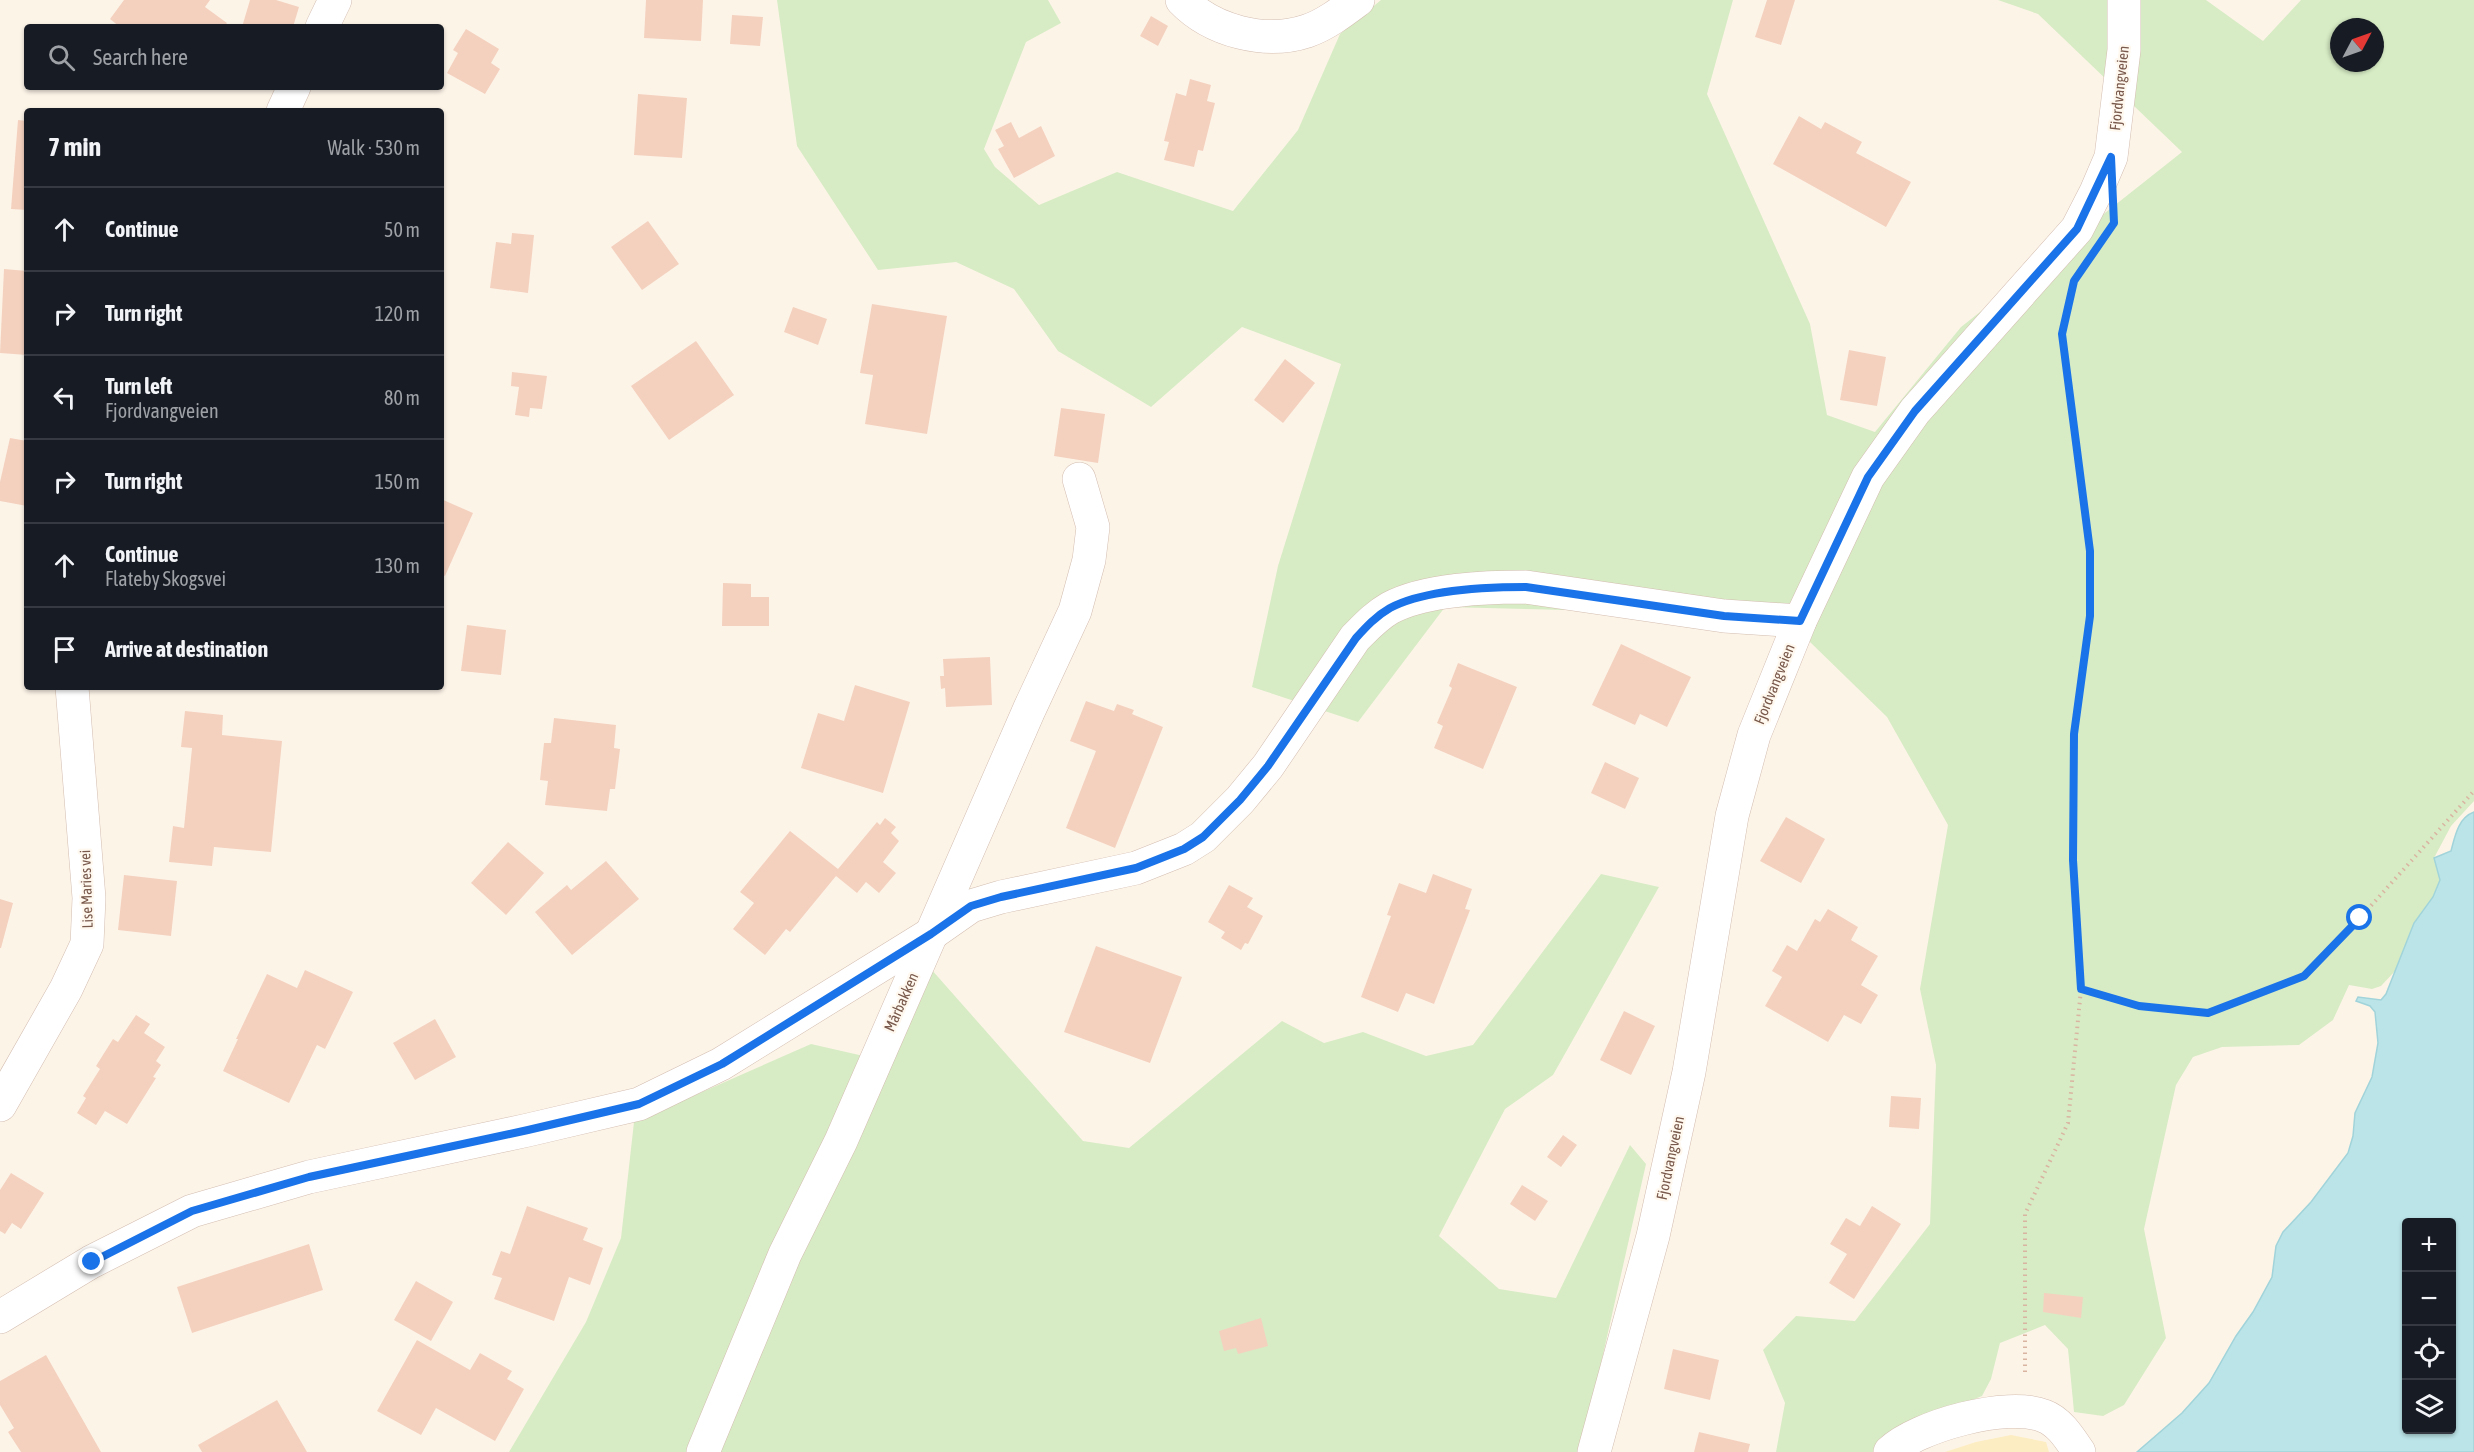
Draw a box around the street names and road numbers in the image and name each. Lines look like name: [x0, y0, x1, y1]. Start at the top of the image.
street label: Fjordvangveien: [2106, 45, 2132, 131]
street label: Fjordvangveien: [1750, 641, 1798, 727]
street label: Lise Maries vei: [76, 849, 96, 929]
street label: Mårbakken: [881, 970, 921, 1034]
street label: Fjordvangveien: [1653, 1115, 1687, 1201]

